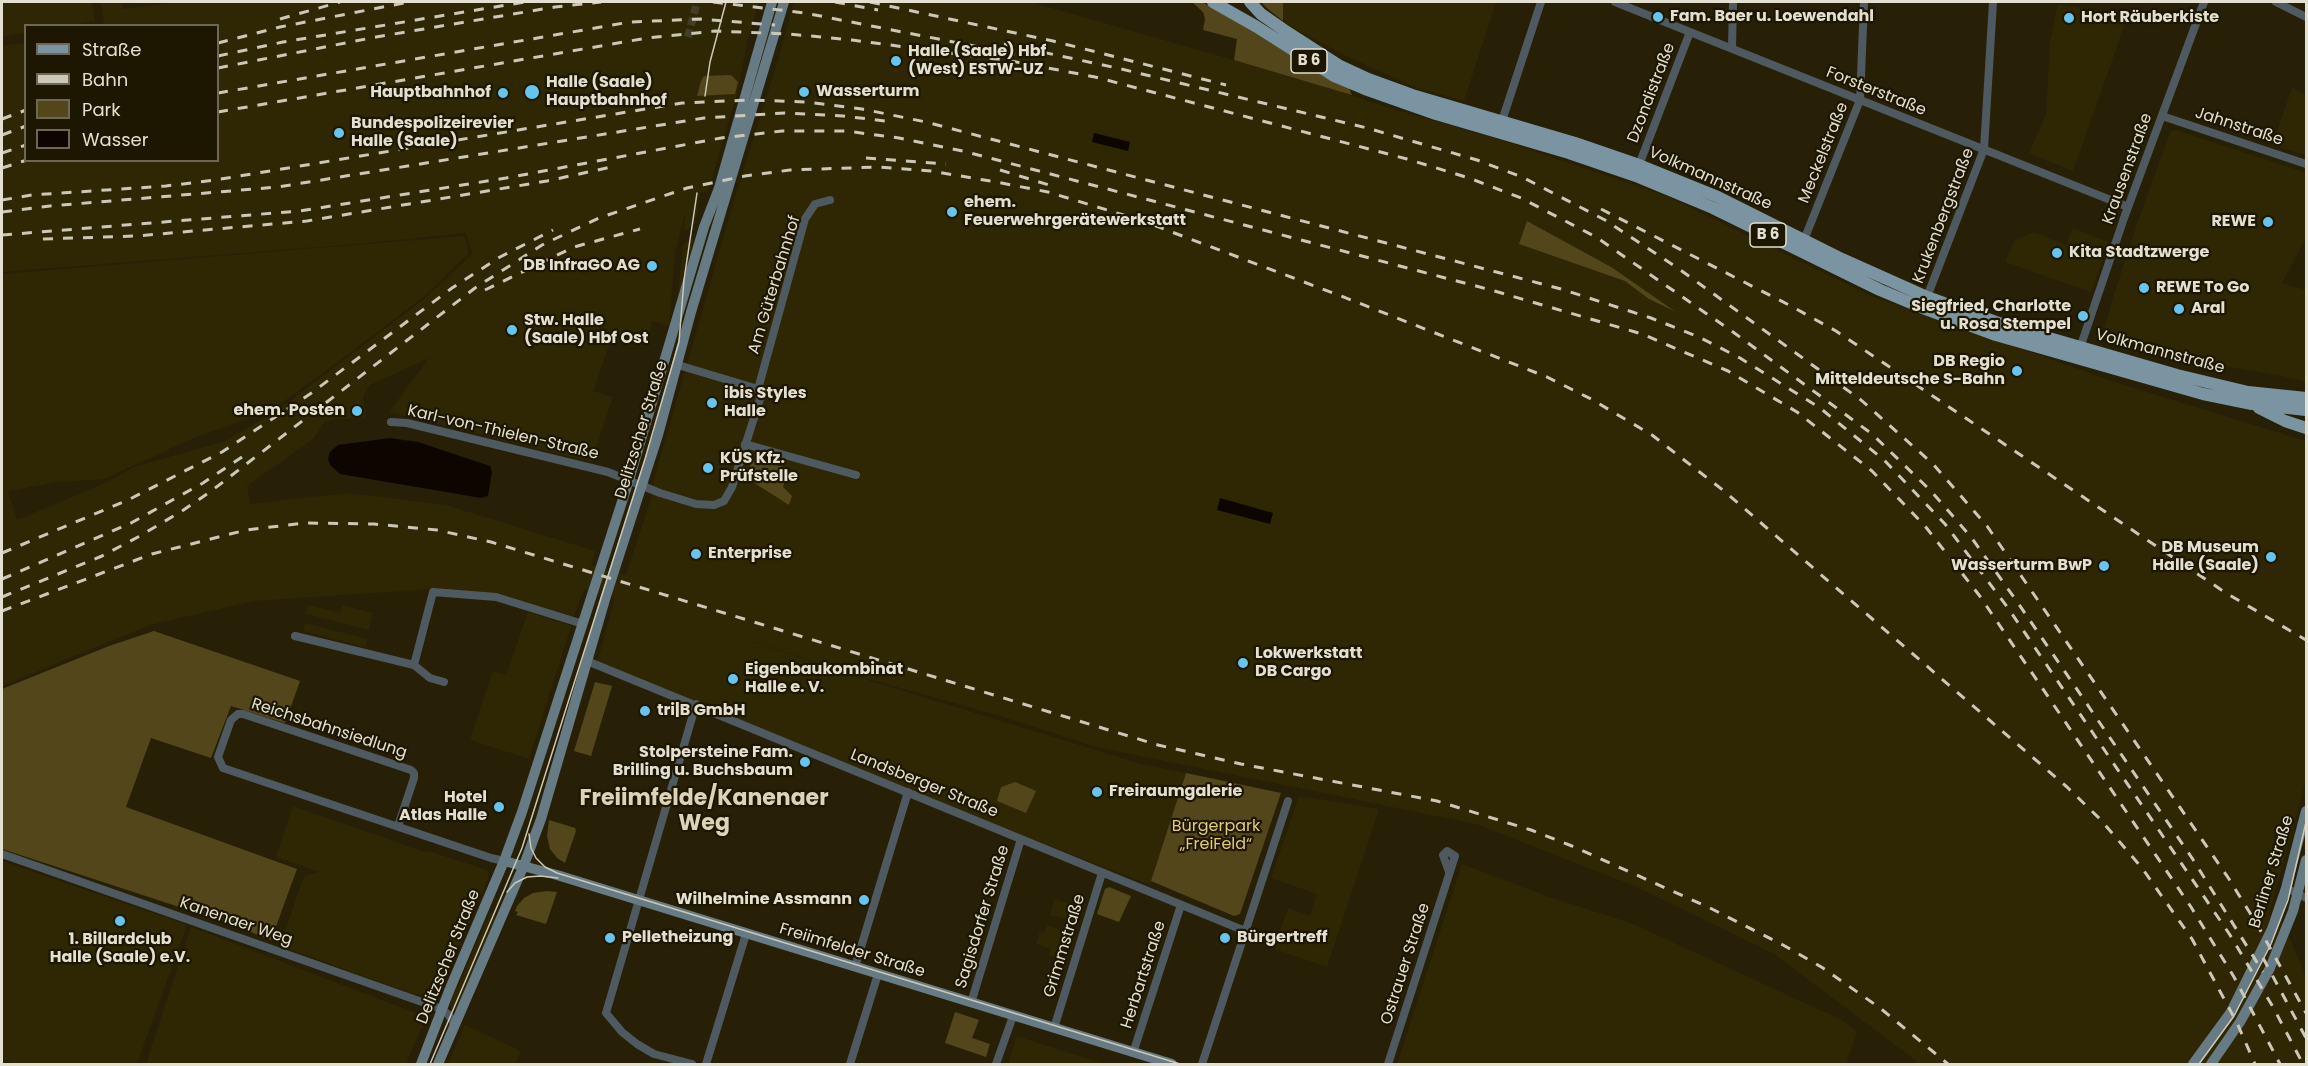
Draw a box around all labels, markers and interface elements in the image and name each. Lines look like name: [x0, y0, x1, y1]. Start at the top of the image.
place label: Fam. Baer u. Loewendahl: [1670, 7, 1874, 27]
place label: Hort Räuberkiste: [2081, 8, 2219, 28]
marker: Fam. Baer u. Loewendahl: [1651, 10, 1665, 24]
marker: Hort Räuberkiste: [2062, 11, 2076, 25]
legend: [24, 24, 219, 162]
text: Straße: [82, 37, 141, 62]
street label: Dzondistraße: [1624, 40, 1680, 146]
place label: Halle (Saale) Hbf (West) ESTW-UZ: [908, 42, 1046, 80]
road number: B 6: [1291, 49, 1327, 73]
marker: Halle (Saale) Hbf (West) ESTW-UZ: [889, 54, 903, 68]
street label: Forsterstraße: [1823, 63, 1929, 121]
text: Bahn: [82, 67, 128, 92]
place label: Halle (Saale) Hauptbahnhof: [546, 73, 667, 111]
place label: Wasserturm: [816, 82, 919, 102]
place label: Hauptbahnhof: [370, 83, 491, 103]
marker: Halle (Saale) Hauptbahnhof: [523, 83, 541, 101]
marker: Wasserturm: [797, 85, 811, 99]
marker: Hauptbahnhof: [496, 86, 510, 100]
text: Park: [82, 97, 121, 122]
street label: Meckelstraße: [1795, 100, 1853, 206]
street label: Jahnstraße: [2192, 104, 2286, 150]
street label: Krausenstraße: [2099, 111, 2157, 227]
place label: Bundespolizeirevier Halle (Saale): [351, 114, 514, 152]
marker: Bundespolizeirevier Halle (Saale): [332, 126, 346, 140]
text: Wasser: [82, 127, 148, 152]
street label: Volkmannstraße: [1645, 143, 1775, 215]
street label: Krukenbergstraße: [1909, 146, 1979, 286]
place label: ehem. Feuerwehrgerätewerkstatt: [964, 193, 1186, 231]
marker: ehem. Feuerwehrgerätewerkstatt: [945, 205, 959, 219]
place label: REWE: [2211, 212, 2256, 232]
street label: Am Güterbahnhof: [745, 213, 805, 357]
marker: REWE: [2261, 215, 2275, 229]
road number: B 6: [1750, 223, 1786, 247]
place label: Kita Stadtzwerge: [2069, 243, 2209, 263]
marker: Kita Stadtzwerge: [2050, 246, 2064, 260]
place label: DB InfraGO AG: [523, 256, 640, 276]
marker: DB InfraGO AG: [645, 259, 659, 273]
place label: REWE To Go: [2156, 278, 2249, 298]
marker: REWE To Go: [2137, 281, 2151, 295]
place label: Siegfried, Charlotte u. Rosa Stempel: [1911, 297, 2071, 335]
place label: Aral: [2191, 299, 2225, 319]
marker: Aral: [2172, 302, 2186, 316]
marker: Siegfried, Charlotte u. Rosa Stempel: [2076, 309, 2090, 323]
place label: Stw. Halle (Saale) Hbf Ost: [524, 311, 649, 349]
marker: Stw. Halle (Saale) Hbf Ost: [505, 323, 519, 337]
street label: Volkmannstraße: [2093, 326, 2227, 378]
place label: DB Regio Mitteldeutsche S-Bahn: [1815, 352, 2005, 390]
street label: Delitzscher Straße: [612, 359, 672, 501]
marker: DB Regio Mitteldeutsche S-Bahn: [2010, 364, 2024, 378]
place label: ibis Styles Halle: [724, 384, 807, 422]
marker: ibis Styles Halle: [705, 396, 719, 410]
place label: ehem. Posten: [233, 401, 345, 421]
street label: Karl-von-Thielen-Straße: [405, 402, 601, 464]
marker: ehem. Posten: [350, 404, 364, 418]
place label: KÜS Kfz. Prüfstelle: [720, 449, 798, 487]
marker: KÜS Kfz. Prüfstelle: [701, 461, 715, 475]
place label: DB Museum Halle (Saale): [2152, 538, 2259, 576]
place label: Enterprise: [708, 544, 792, 564]
marker: Enterprise: [689, 547, 703, 561]
marker: DB Museum Halle (Saale): [2264, 550, 2278, 564]
place label: Wasserturm BwP: [1951, 556, 2092, 576]
marker: Wasserturm BwP: [2097, 559, 2111, 573]
place label: Lokwerkstatt DB Cargo: [1255, 644, 1362, 682]
marker: Lokwerkstatt DB Cargo: [1236, 656, 1250, 670]
place label: Eigenbaukombinat Halle e. V.: [745, 660, 903, 698]
marker: Eigenbaukombinat Halle e. V.: [726, 672, 740, 686]
street label: Reichsbahnsiedlung: [249, 695, 409, 763]
place label: tri|B GmbH: [657, 701, 745, 721]
marker: tri|B GmbH: [638, 704, 652, 718]
place label: Stolpersteine Fam. Brilling u. Buchsbaum: [613, 743, 793, 781]
street label: Landsberger Straße: [847, 746, 1001, 822]
marker: Stolpersteine Fam. Brilling u. Buchsbaum: [798, 755, 812, 769]
place label: Freiraumgalerie: [1109, 782, 1242, 802]
marker: Freiraumgalerie: [1090, 785, 1104, 799]
district label: Freiimfelde/Kanenaer Weg: [579, 786, 829, 837]
place label: Hotel Atlas Halle: [399, 788, 487, 826]
marker: Hotel Atlas Halle: [492, 800, 506, 814]
street label: Berliner Straße: [2246, 813, 2298, 931]
park label: Bürgerpark „FreiFeld“: [1172, 817, 1260, 855]
street label: Sagisdorfer Straße: [952, 843, 1014, 991]
street label: Delitzscher Straße: [413, 887, 485, 1027]
place label: Wilhelmine Assmann: [676, 890, 852, 910]
street label: Grimmstraße: [1040, 892, 1090, 1000]
marker: Wilhelmine Assmann: [857, 893, 871, 907]
street label: Kanenaer Weg: [177, 894, 295, 950]
street label: Ostrauer Straße: [1377, 901, 1435, 1027]
marker: 1. Billardclub Halle (Saale) e.V.: [113, 914, 127, 928]
street label: Herbartstraße: [1118, 919, 1170, 1031]
street label: Freiimfelder Straße: [777, 920, 927, 982]
place label: Pelletheizung: [622, 928, 733, 948]
place label: Bürgertreff: [1237, 928, 1327, 948]
place label: 1. Billardclub Halle (Saale) e.V.: [50, 930, 190, 968]
marker: Pelletheizung: [603, 931, 617, 945]
marker: Bürgertreff: [1218, 931, 1232, 945]

